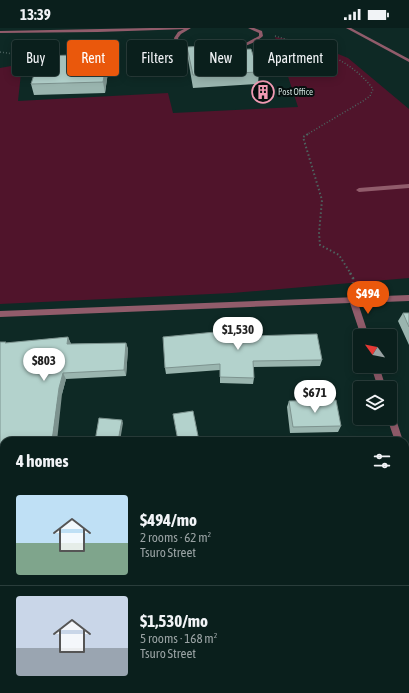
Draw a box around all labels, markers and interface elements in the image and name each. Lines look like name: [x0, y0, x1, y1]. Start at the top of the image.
text: 13:39: [20, 6, 51, 23]
chip: Buy: [12, 40, 59, 76]
chip: Rent: [67, 40, 119, 76]
chip: Filters: [127, 40, 187, 76]
chip: New: [195, 40, 246, 76]
chip: Apartment: [254, 40, 337, 76]
building icon: Post Office: [250, 79, 276, 105]
place label: Post Office: [278, 87, 313, 97]
pin: $494: [344, 281, 392, 315]
text: $494: [356, 286, 380, 301]
pin: $1,530: [205, 317, 271, 351]
text: $1,530: [222, 322, 254, 337]
north arrow: [353, 329, 397, 373]
map controls: [353, 329, 397, 425]
pin: $803: [20, 348, 68, 382]
text: $803: [32, 353, 56, 368]
pin: $671: [291, 380, 339, 414]
button: layers: [353, 381, 397, 425]
text: $671: [303, 385, 327, 400]
icon: filters: [371, 450, 393, 472]
text: 4 homes: [16, 451, 69, 471]
text: $494/mo: [140, 510, 197, 530]
icon: home: [48, 511, 96, 559]
text: 2 rooms · 62 m²: [140, 530, 211, 545]
text: Tsuro Street: [140, 545, 196, 560]
text: $1,530/mo: [140, 611, 208, 631]
icon: home: [48, 612, 96, 660]
text: 5 rooms · 168 m²: [140, 631, 217, 646]
text: Tsuro Street: [140, 646, 196, 661]

